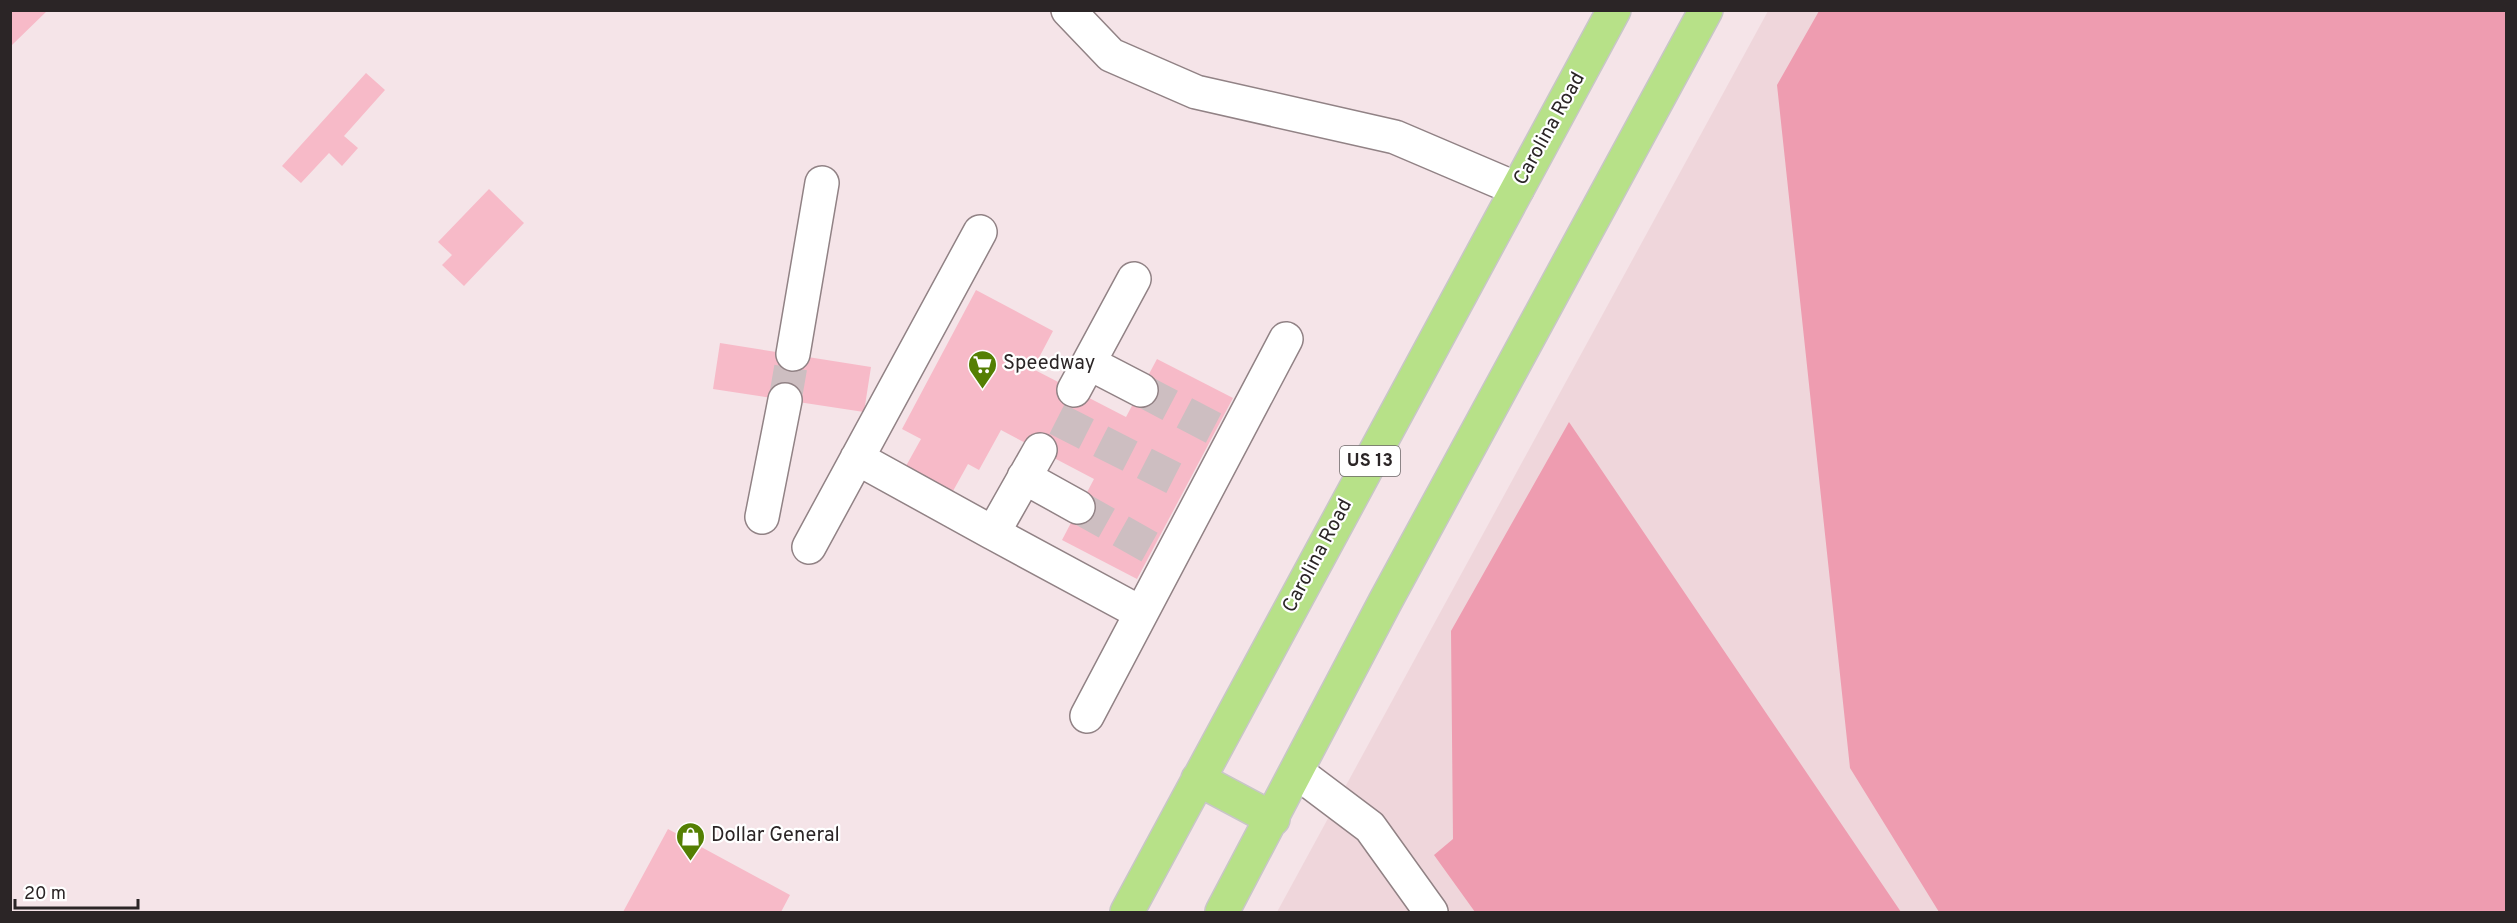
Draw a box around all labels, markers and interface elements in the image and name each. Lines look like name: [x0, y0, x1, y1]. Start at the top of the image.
street label: Carolina Road: [1508, 68, 1592, 190]
supermarket icon: Speedway: [966, 348, 998, 390]
place label: Speedway: [1003, 351, 1095, 377]
road number: US 13: [1340, 446, 1400, 476]
street label: Carolina Road: [1277, 495, 1359, 617]
shop icon: Dollar General: [674, 820, 706, 862]
place label: Dollar General: [711, 823, 840, 849]
scale bar: [15, 872, 138, 910]
text: 20 m: [24, 883, 66, 906]

